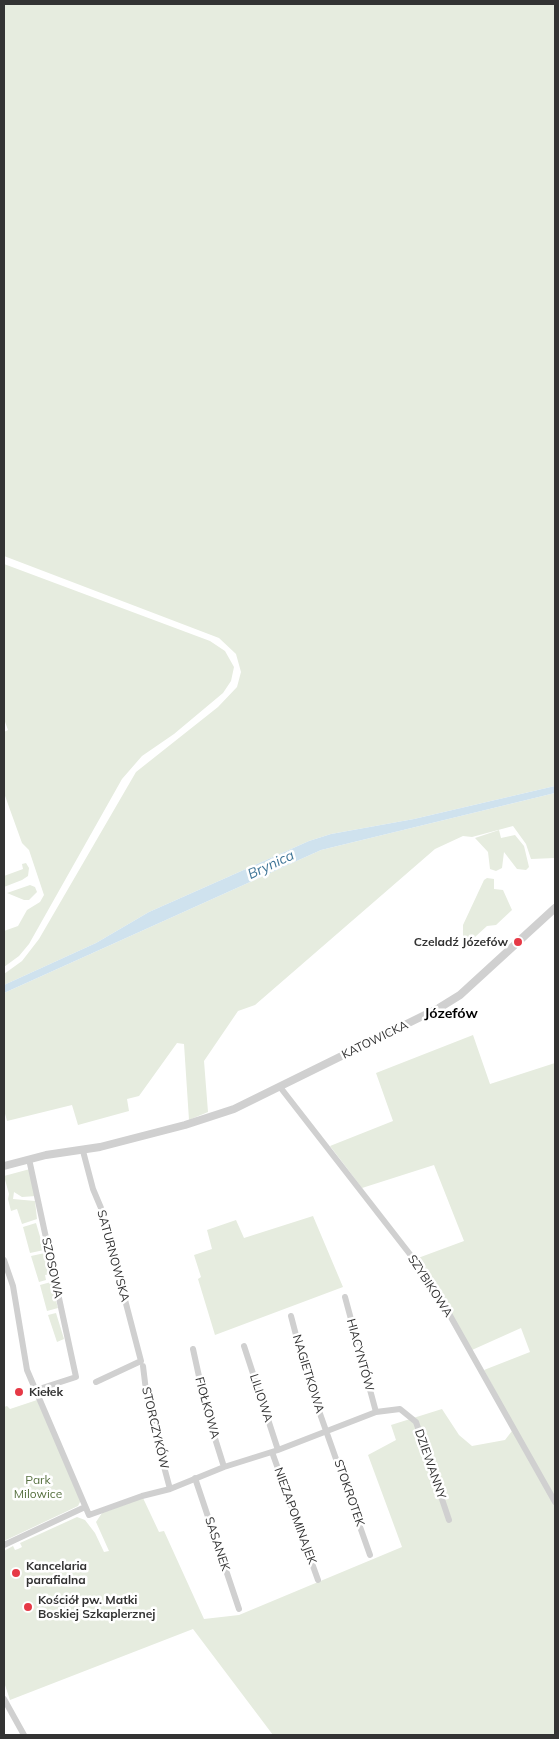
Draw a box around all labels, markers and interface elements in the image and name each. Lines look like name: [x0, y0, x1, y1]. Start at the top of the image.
water label: Brynica: [245, 847, 297, 883]
place label: Czeladź Józefów: [414, 935, 508, 949]
marker: Czeladź Józefów: [512, 936, 524, 948]
district label: Józefów: [424, 1006, 478, 1022]
street label: KATOWICKA: [340, 1018, 410, 1062]
street label: SATURNOWSKA: [94, 1209, 132, 1303]
street label: SZOSOWA: [39, 1236, 65, 1300]
street label: SZYBIKOWA: [405, 1252, 455, 1320]
street label: HIACYNTÓW: [343, 1317, 377, 1393]
street label: NAGIETKOWA: [289, 1333, 327, 1415]
street label: LILIOWA: [246, 1372, 276, 1424]
street label: FIOŁKOWA: [192, 1375, 222, 1441]
place label: Kiełek: [29, 1385, 63, 1399]
street label: STORCZYKÓW: [139, 1385, 171, 1471]
marker: Kiełek: [13, 1386, 25, 1398]
street label: DZIEWANNY: [411, 1427, 449, 1501]
street label: STOKROTEK: [331, 1458, 367, 1528]
street label: NIEZAPOMINAJEK: [271, 1466, 319, 1566]
park label: Park Milowice: [14, 1473, 62, 1501]
street label: SASANEK: [201, 1515, 233, 1573]
place label: Kancelaria parafialna: [26, 1559, 87, 1587]
marker: Kancelaria parafialna: [10, 1567, 22, 1579]
place label: Kościół pw. Matki Boskiej Szkaplerznej: [38, 1593, 155, 1621]
marker: Kościół pw. Matki Boskiej Szkaplerznej: [22, 1601, 34, 1613]

